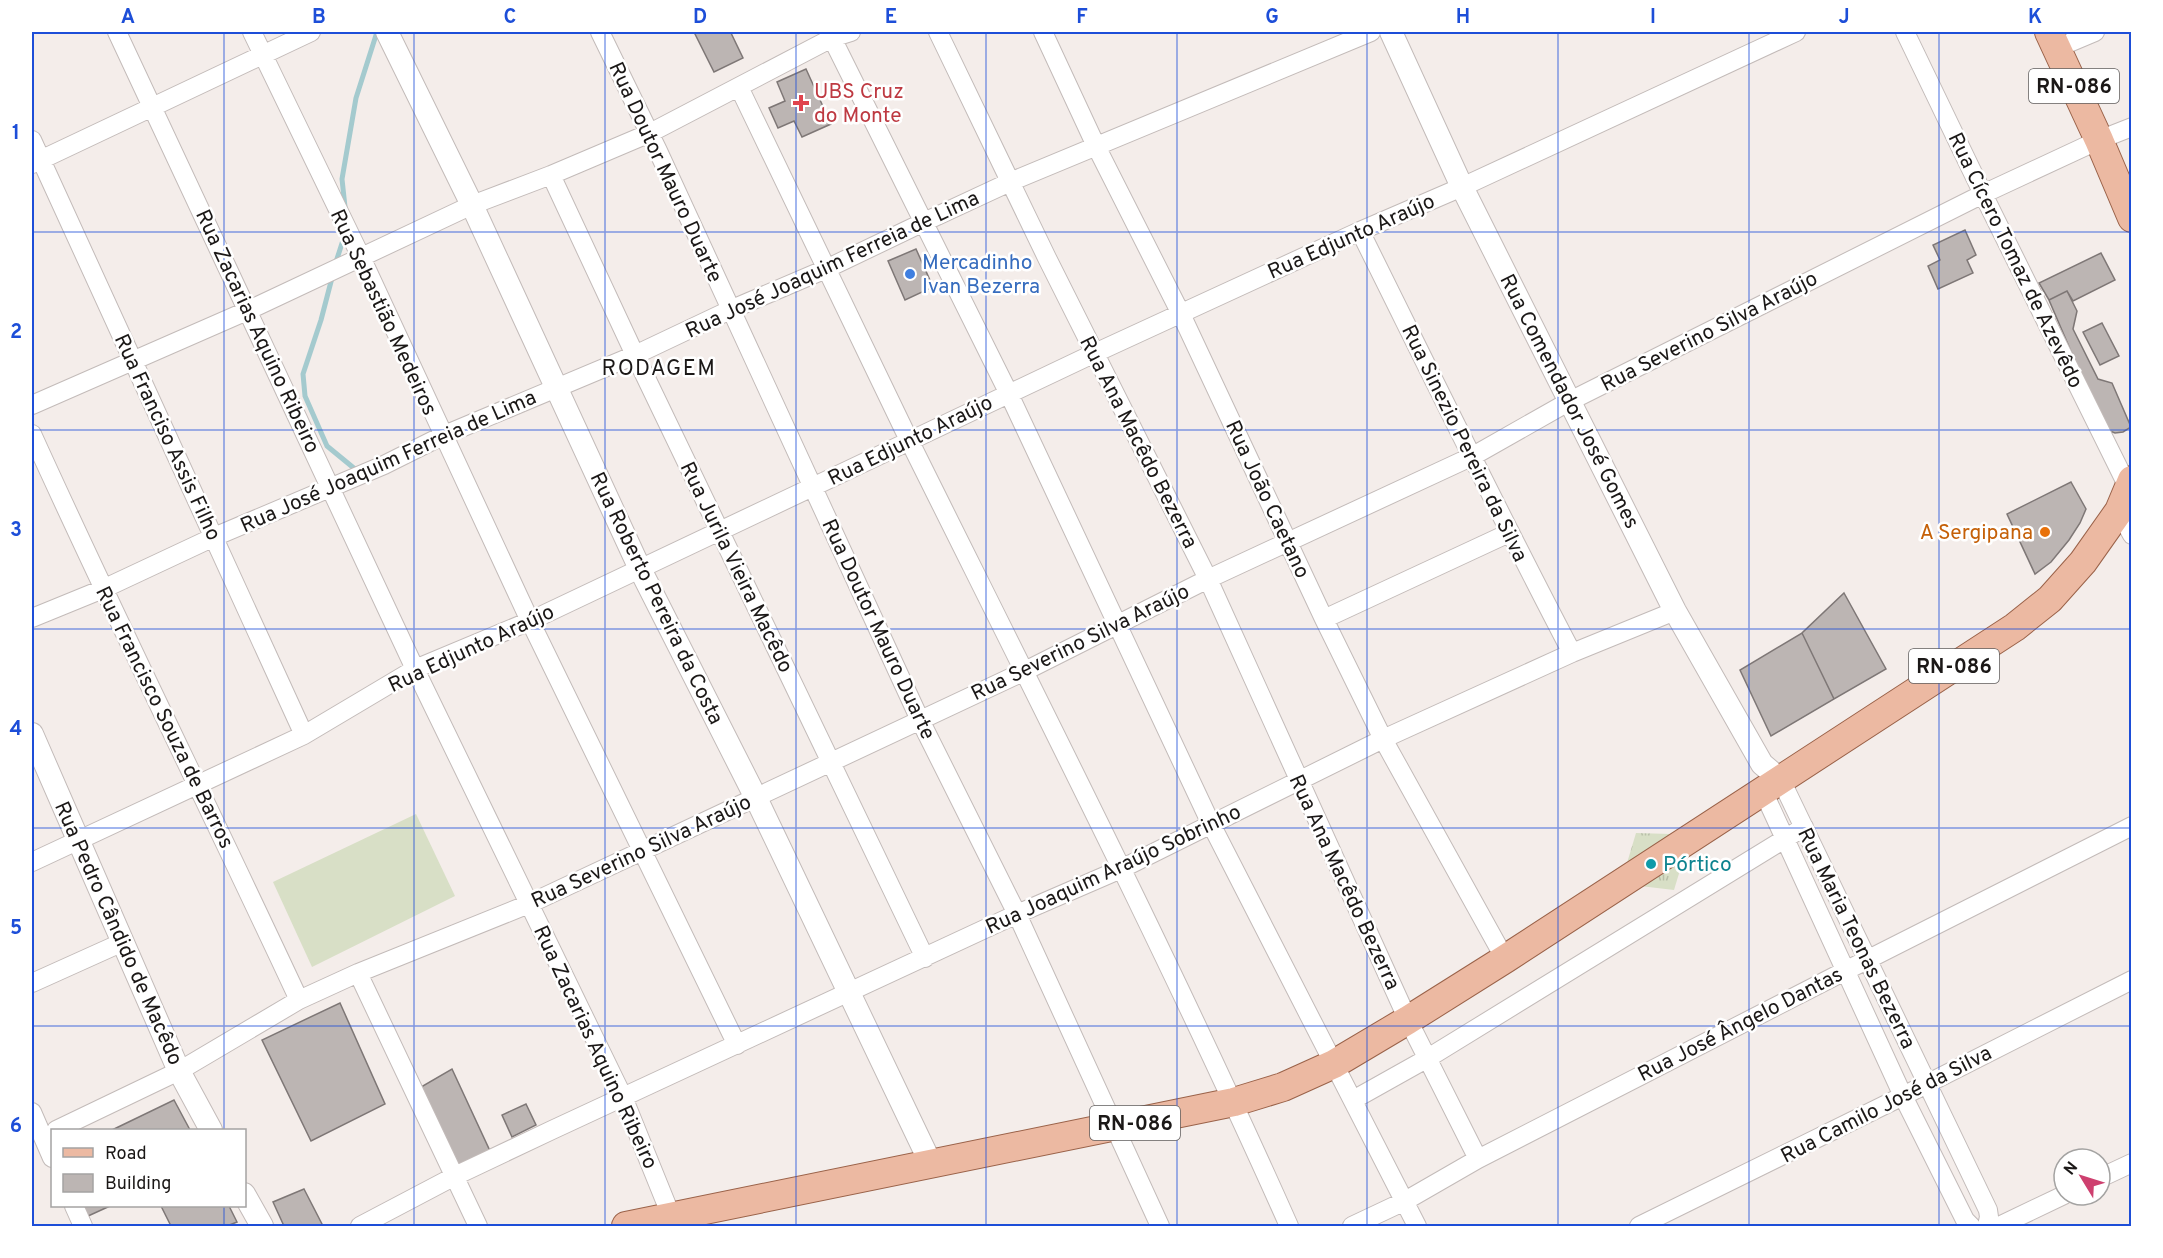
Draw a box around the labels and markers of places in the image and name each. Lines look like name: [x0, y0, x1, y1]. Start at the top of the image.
place label: UBS Cruz do Monte: [814, 79, 904, 130]
marker: UBS Cruz do Monte: [792, 94, 810, 112]
place label: Mercadinho Ivan Bezerra: [922, 250, 1040, 301]
marker: Mercadinho Ivan Bezerra: [903, 267, 917, 281]
place label: A Sergipana: [1920, 520, 2033, 547]
marker: A Sergipana: [2038, 525, 2052, 539]
place label: Pórtico: [1663, 852, 1732, 879]
marker: Pórtico: [1644, 857, 1658, 871]

